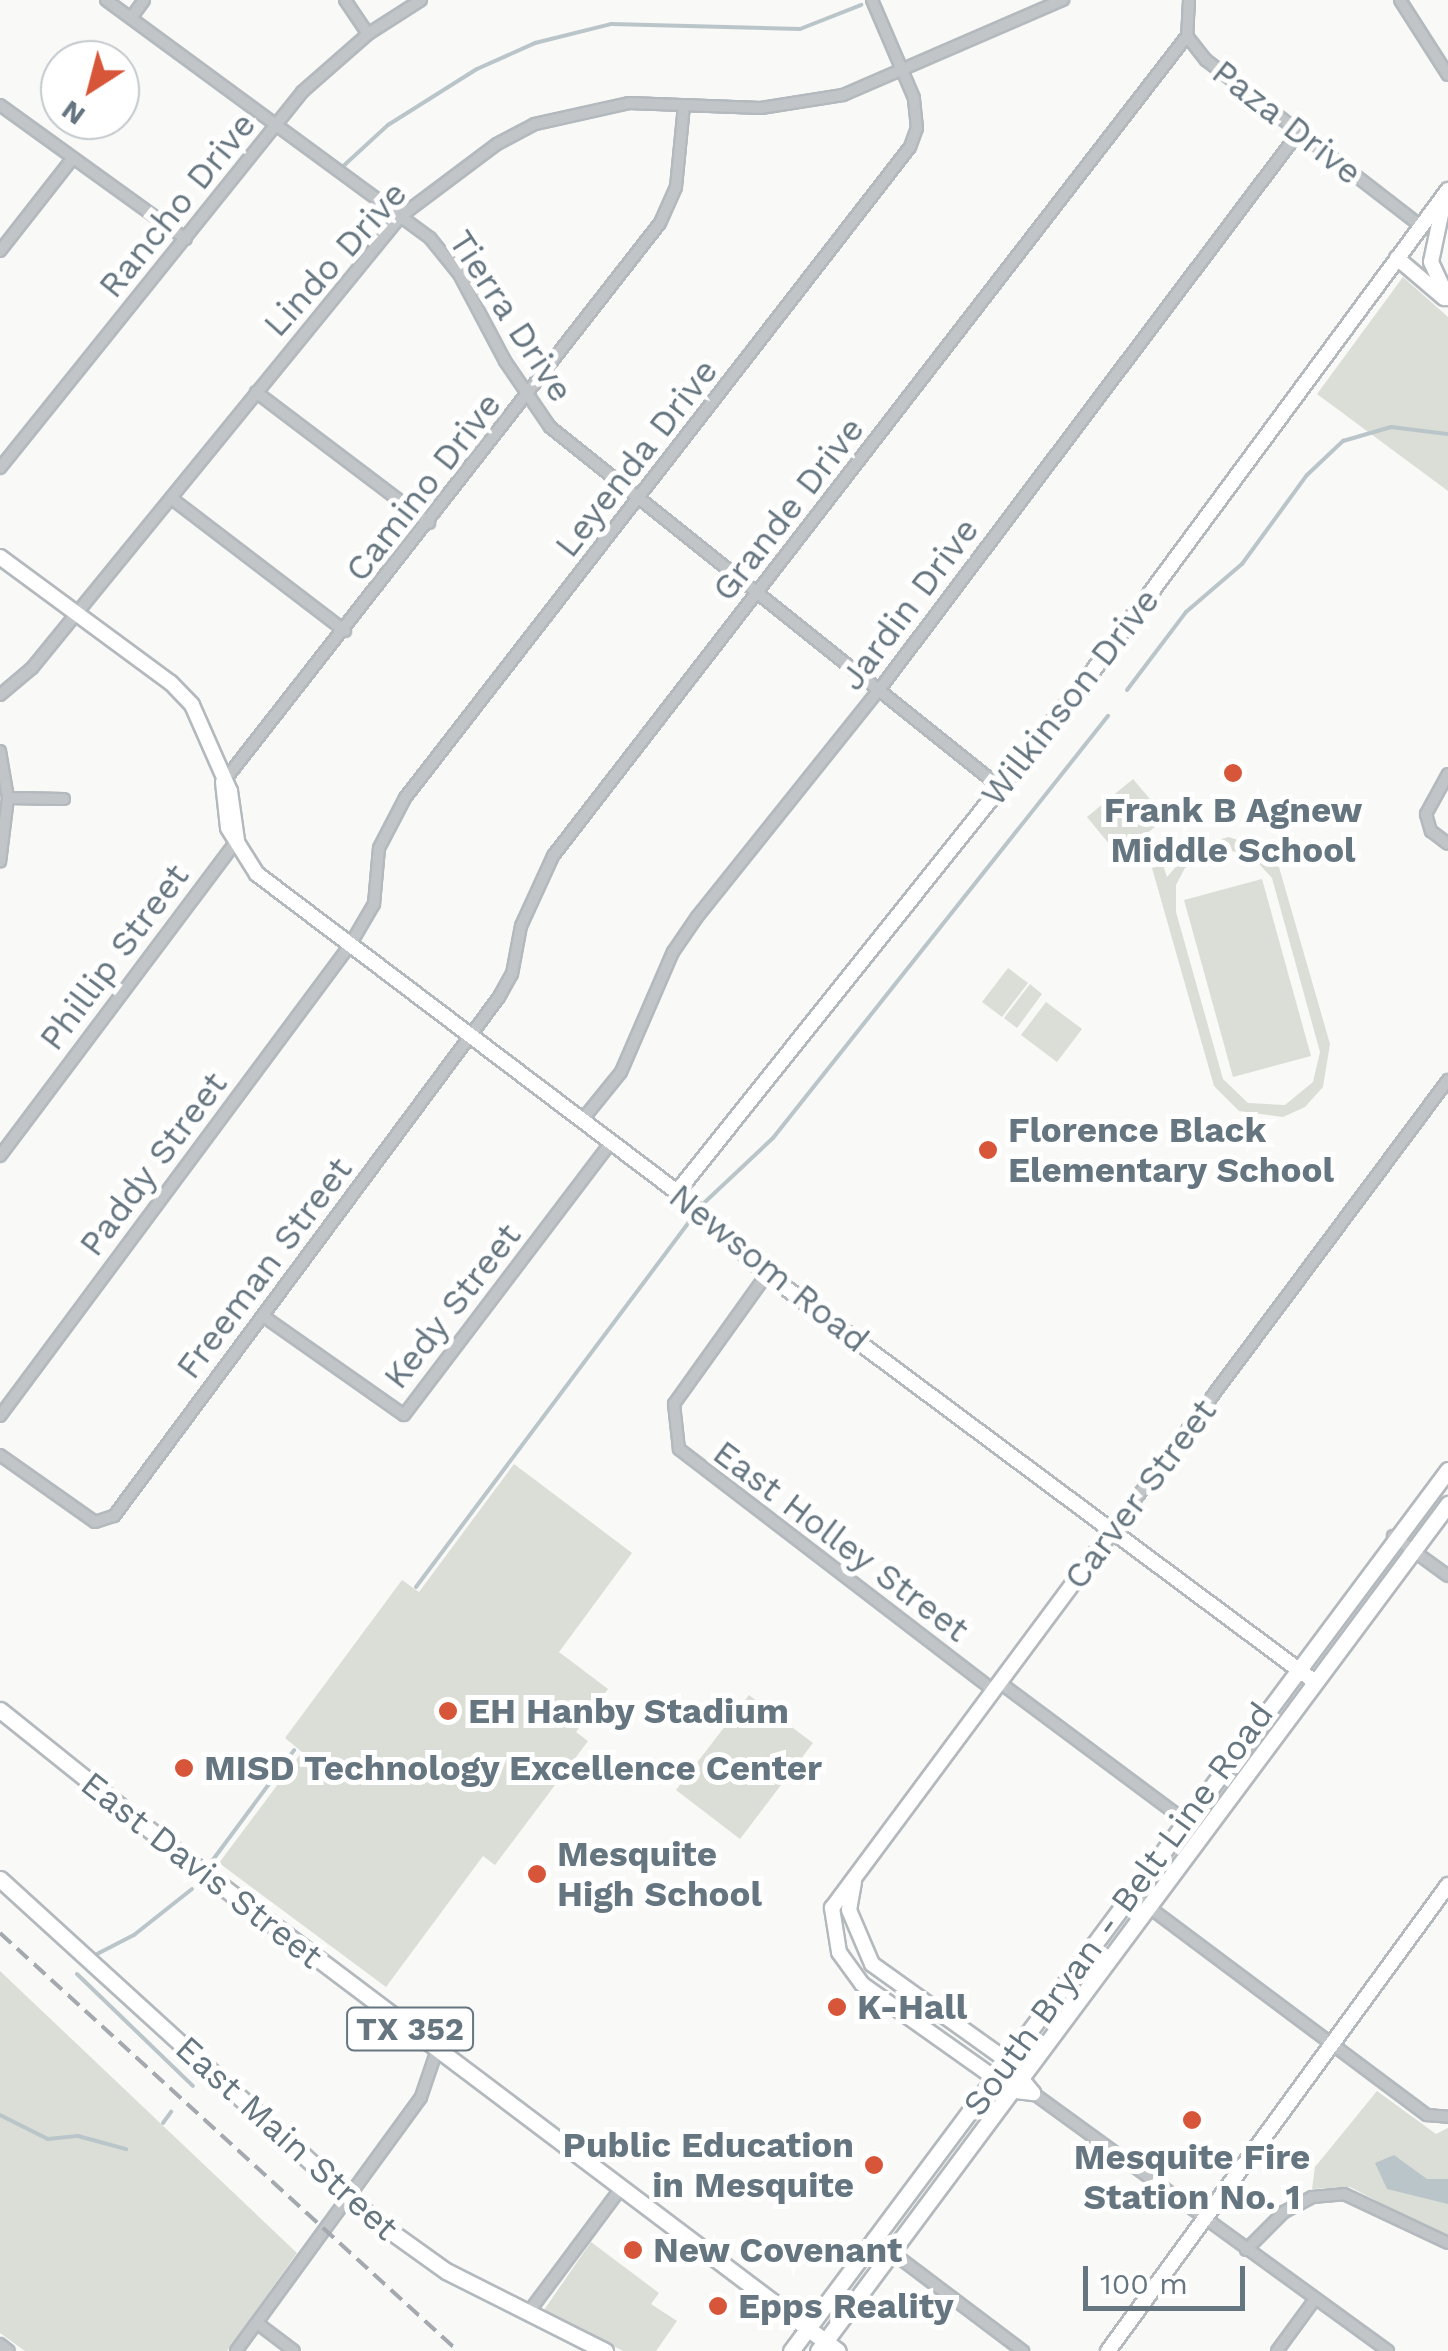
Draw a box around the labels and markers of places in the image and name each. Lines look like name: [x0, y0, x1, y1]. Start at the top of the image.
marker: Frank B Agnew Middle School: [1222, 762, 1244, 784]
place label: Frank B Agnew Middle School: [1103, 789, 1363, 871]
place label: Florence Black Elementary School: [1008, 1109, 1335, 1191]
marker: Florence Black Elementary School: [977, 1139, 999, 1161]
place label: EH Hanby Stadium: [468, 1690, 790, 1732]
marker: EH Hanby Stadium: [437, 1700, 459, 1722]
place label: MISD Technology Excellence Center: [204, 1747, 823, 1789]
marker: MISD Technology Excellence Center: [173, 1757, 195, 1779]
place label: Mesquite High School: [557, 1833, 762, 1915]
marker: Mesquite High School: [526, 1863, 548, 1885]
place label: K-Hall: [857, 1986, 967, 2028]
marker: K-Hall: [826, 1996, 848, 2018]
marker: Mesquite Fire Station No. 1: [1181, 2109, 1203, 2131]
place label: Public Education in Mesquite: [563, 2124, 854, 2206]
place label: Mesquite Fire Station No. 1: [1074, 2136, 1310, 2218]
marker: Public Education in Mesquite: [863, 2154, 885, 2176]
place label: New Covenant: [653, 2229, 903, 2271]
marker: New Covenant: [622, 2239, 644, 2261]
place label: Epps Reality: [738, 2285, 954, 2327]
marker: Epps Reality: [707, 2295, 729, 2317]

